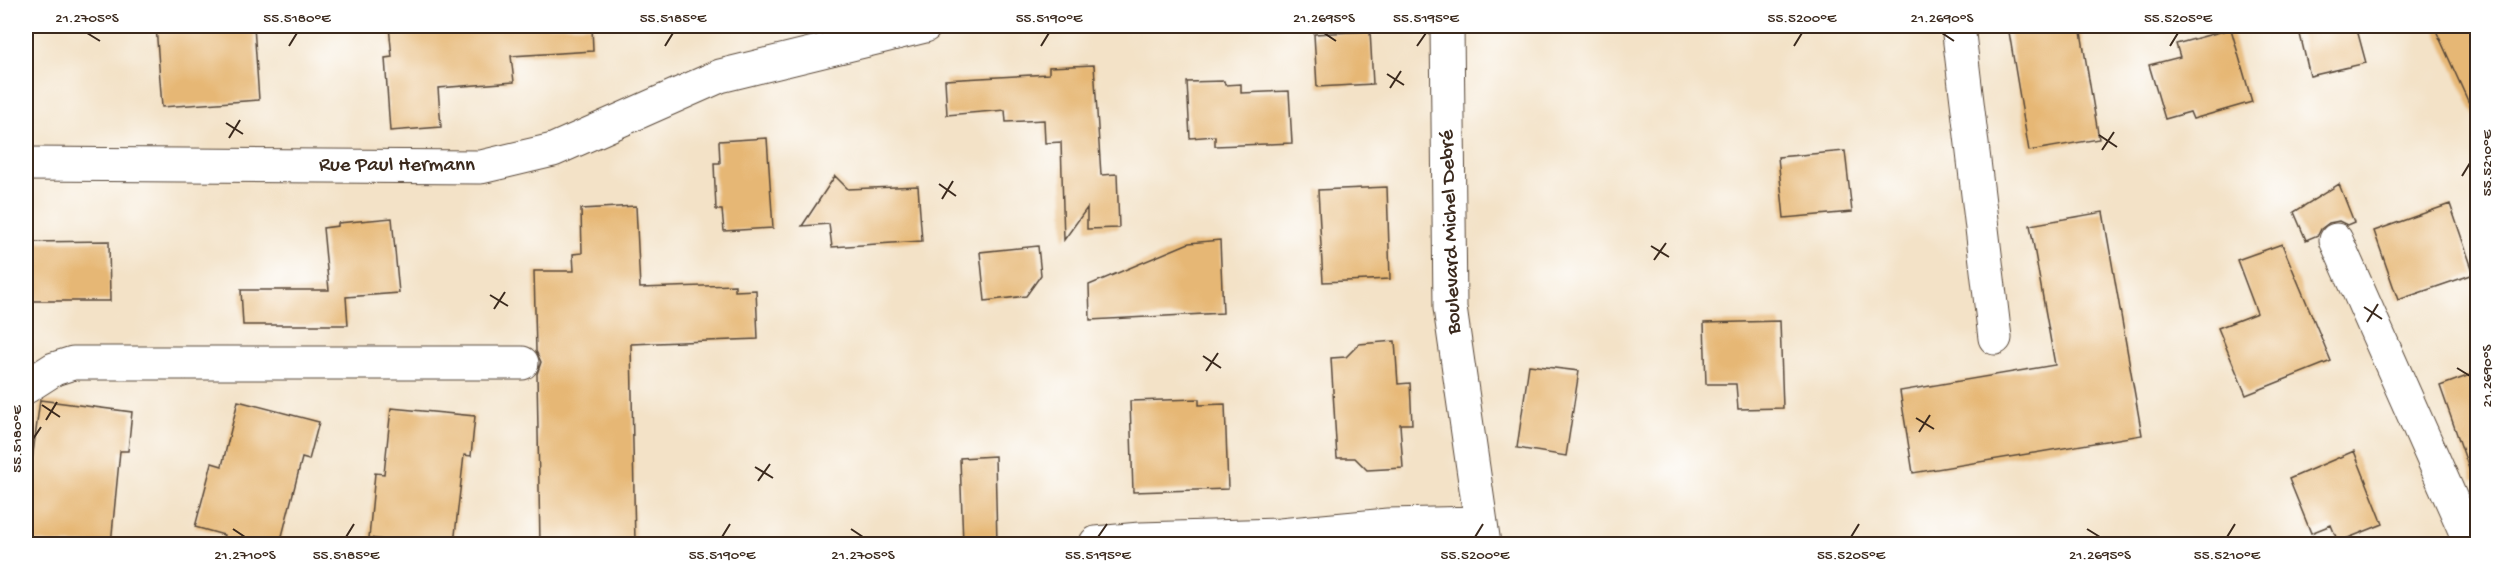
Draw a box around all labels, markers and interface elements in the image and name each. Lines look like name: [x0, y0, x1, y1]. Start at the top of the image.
text: 21.2705°S: [55, 10, 119, 28]
text: 55.5180°E: [263, 10, 331, 28]
text: 55.5185°E: [640, 10, 707, 28]
text: 55.5190°E: [1016, 10, 1083, 28]
text: 21.2695°S: [1293, 10, 1355, 28]
text: 55.5195°E: [1393, 10, 1460, 28]
text: 55.5200°E: [1768, 10, 1837, 28]
text: 21.2690°S: [1911, 10, 1973, 28]
text: 55.5205°E: [2144, 10, 2213, 28]
street label: Boulevard Michel Debré: [1436, 128, 1468, 336]
text: 55.5210°E: [2479, 129, 2497, 196]
street label: Rue Paul Hermann: [319, 154, 475, 179]
text: 21.2690°S: [2479, 345, 2497, 407]
text: 55.5180°E: [9, 405, 27, 473]
text: 21.2710°S: [214, 547, 276, 565]
text: 55.5185°E: [313, 547, 380, 565]
text: 55.5190°E: [689, 547, 756, 565]
text: 21.2705°S: [831, 547, 895, 565]
text: 55.5195°E: [1065, 547, 1132, 565]
text: 55.5200°E: [1441, 547, 1510, 565]
text: 55.5205°E: [1817, 547, 1886, 565]
text: 21.2695°S: [2069, 547, 2131, 565]
text: 55.5210°E: [2194, 547, 2261, 565]

